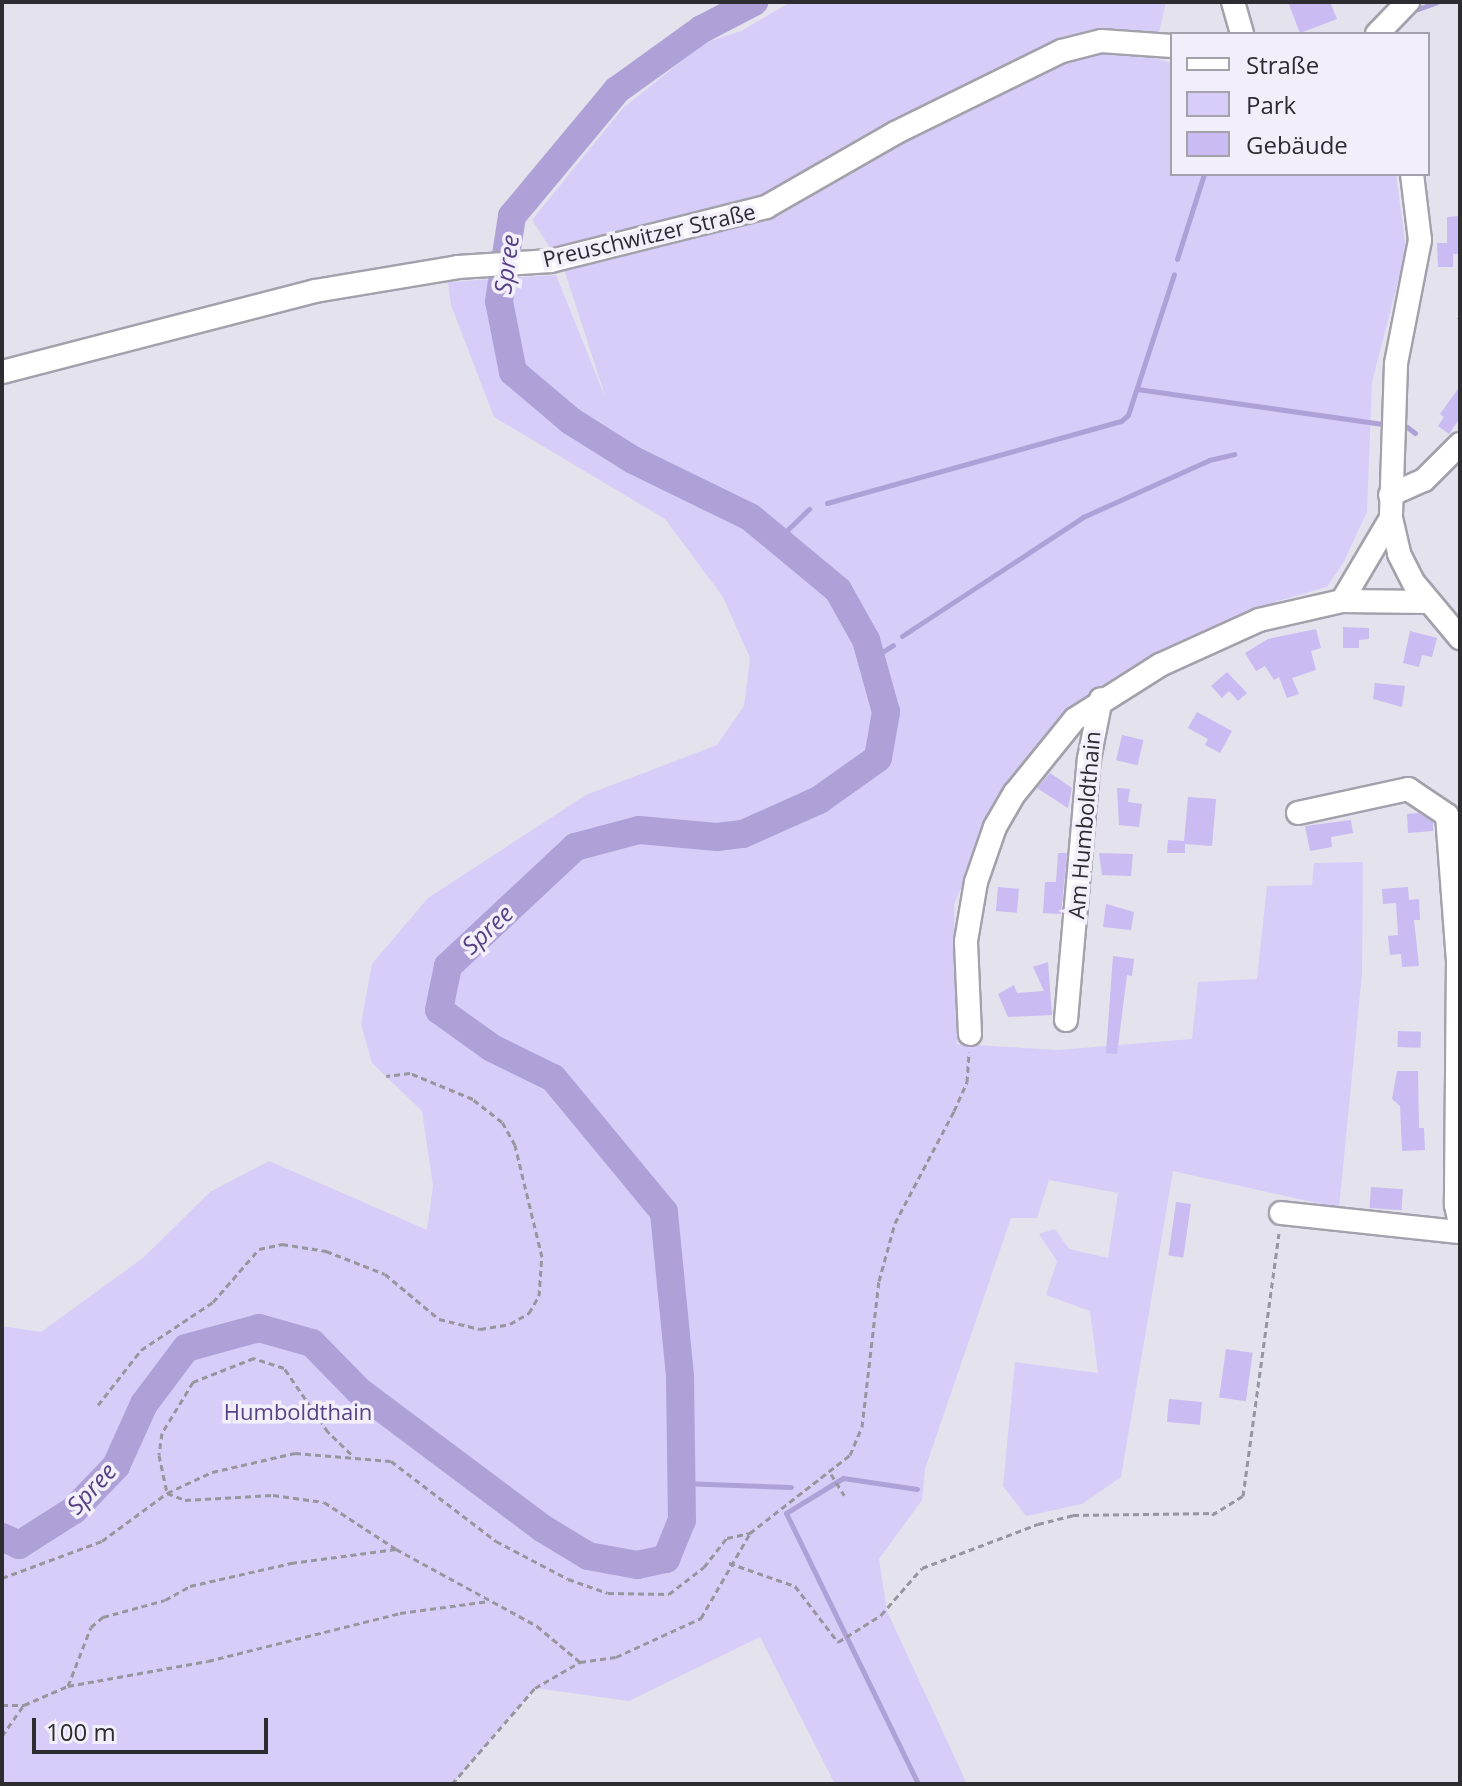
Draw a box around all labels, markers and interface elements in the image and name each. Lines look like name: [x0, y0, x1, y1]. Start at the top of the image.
legend: [1170, 32, 1430, 176]
text: Straße: [1246, 48, 1319, 81]
text: Park: [1246, 88, 1296, 121]
text: Gebäude: [1246, 128, 1348, 161]
street label: Preuschwitzer Straße: [540, 198, 758, 272]
water label: Spree: [488, 233, 524, 295]
street label: Am Humboldthain: [1063, 730, 1105, 920]
water label: Spree: [455, 898, 519, 960]
park label: Humboldthain: [224, 1399, 372, 1425]
water label: Spree: [60, 1456, 122, 1520]
scale bar: [36, 1702, 272, 1752]
text: 100 m: [46, 1715, 116, 1748]

